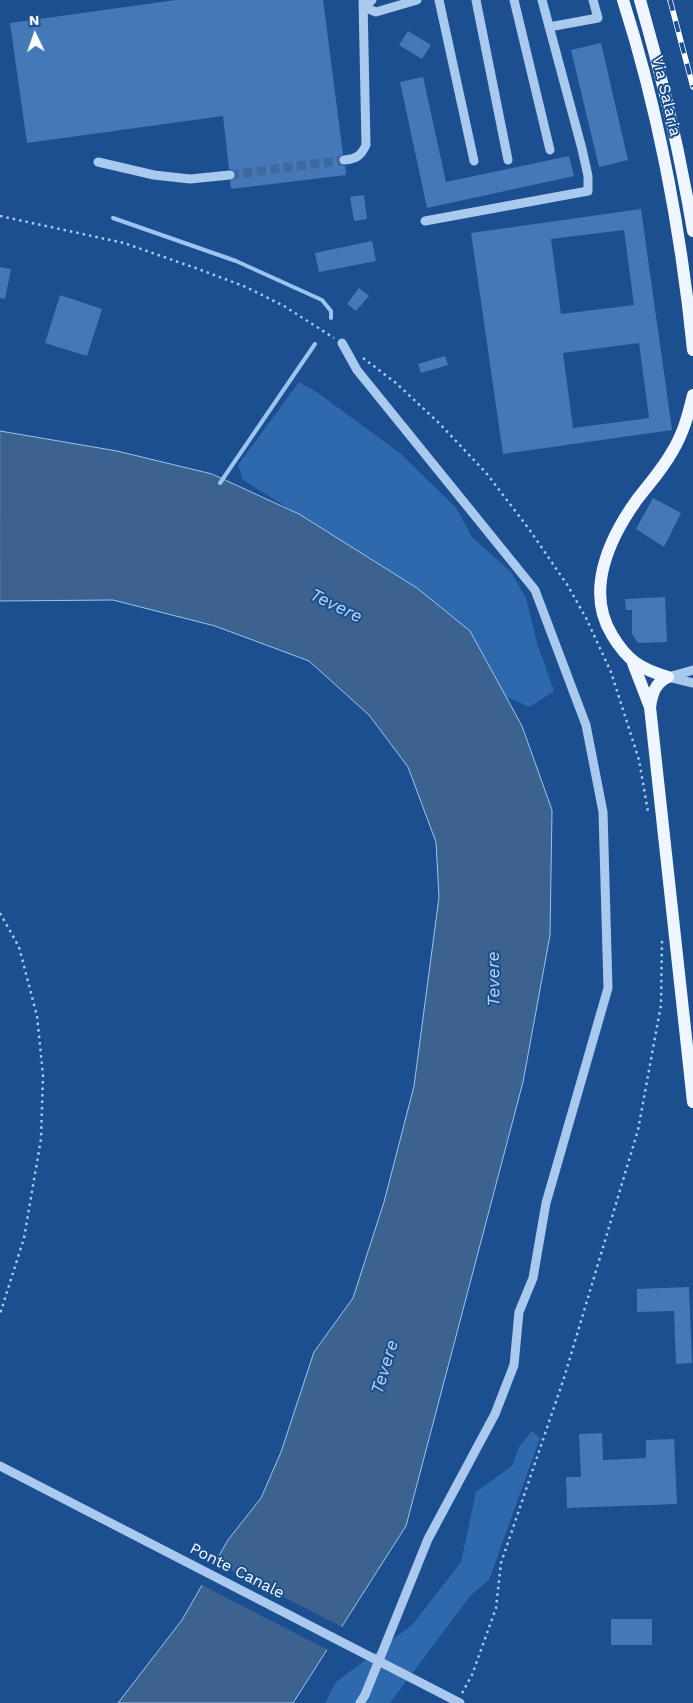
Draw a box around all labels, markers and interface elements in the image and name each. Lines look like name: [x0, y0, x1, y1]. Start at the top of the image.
north arrow: [10, 10, 60, 60]
text: N: [29, 12, 40, 28]
street label: Via Salaria: [647, 54, 685, 138]
water label: Tevere: [306, 584, 366, 628]
water label: Tevere: [483, 951, 505, 1007]
water label: Tevere: [367, 1337, 403, 1397]
street label: Ponte Canale: [187, 1539, 287, 1603]

